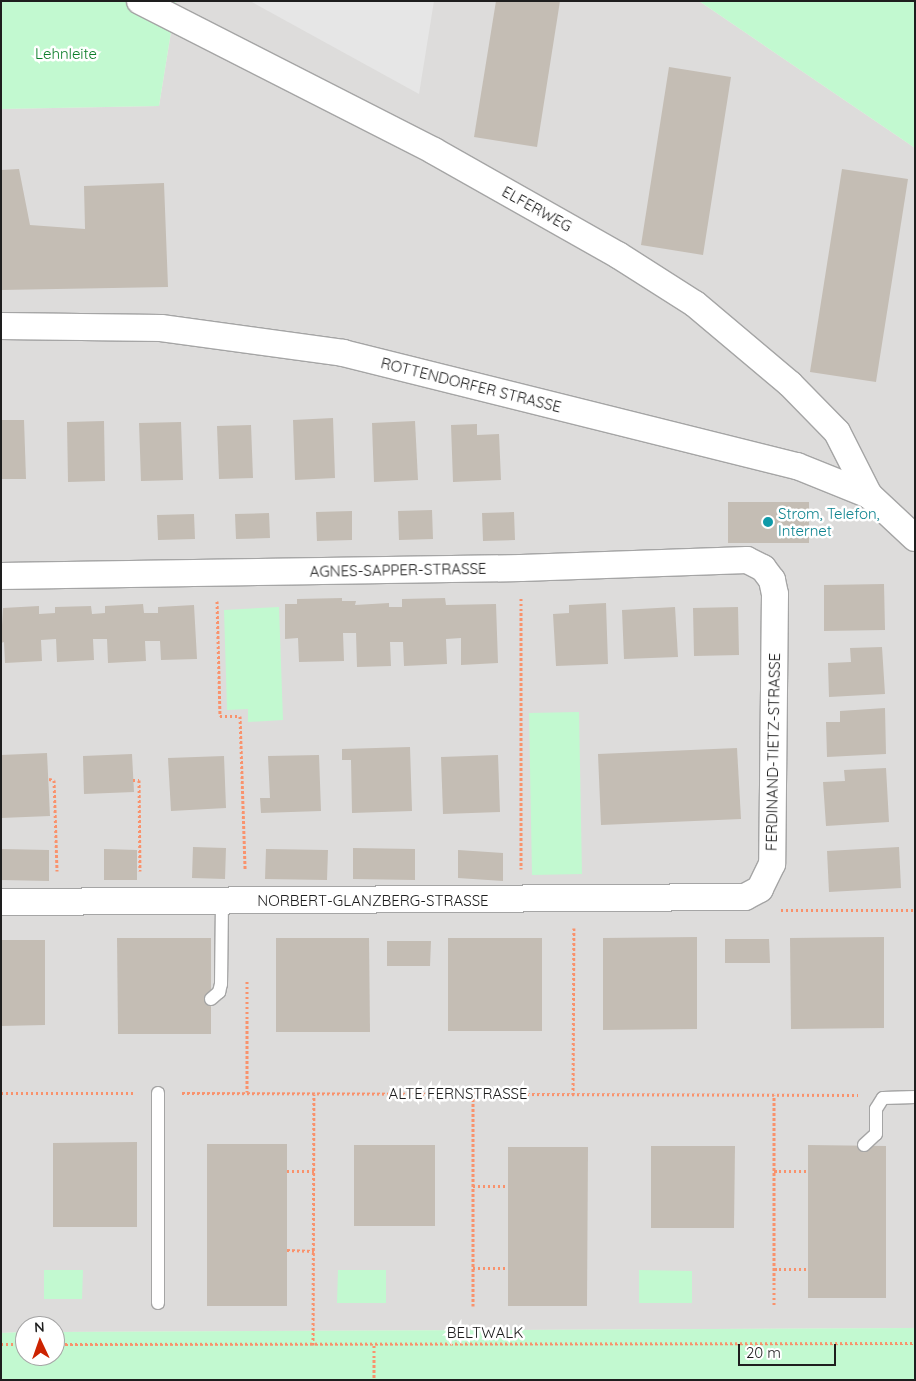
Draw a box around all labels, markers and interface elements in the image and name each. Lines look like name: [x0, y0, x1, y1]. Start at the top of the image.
park label: Lehnleite: [35, 45, 97, 63]
street label: ELFERWEG: [499, 182, 575, 236]
street label: ROTTENDORFER STRASSE: [379, 354, 563, 416]
place label: Strom, Telefon, Internet: [778, 504, 880, 539]
marker: Strom, Telefon, Internet: [762, 516, 774, 528]
street label: AGNES-SAPPER-STRASSE: [309, 559, 487, 581]
street label: FERDINAND-TIETZ-STRASSE: [762, 653, 784, 851]
street label: NORBERT-GLANZBERG-STRASSE: [257, 892, 489, 910]
street label: ALTE FERNSTRASSE: [388, 1085, 528, 1103]
north arrow: [15, 1316, 65, 1366]
text: N: [34, 1318, 45, 1336]
street label: BELTWALK: [447, 1324, 523, 1342]
scale bar: [741, 1334, 838, 1366]
text: 20 m: [746, 1343, 781, 1362]

